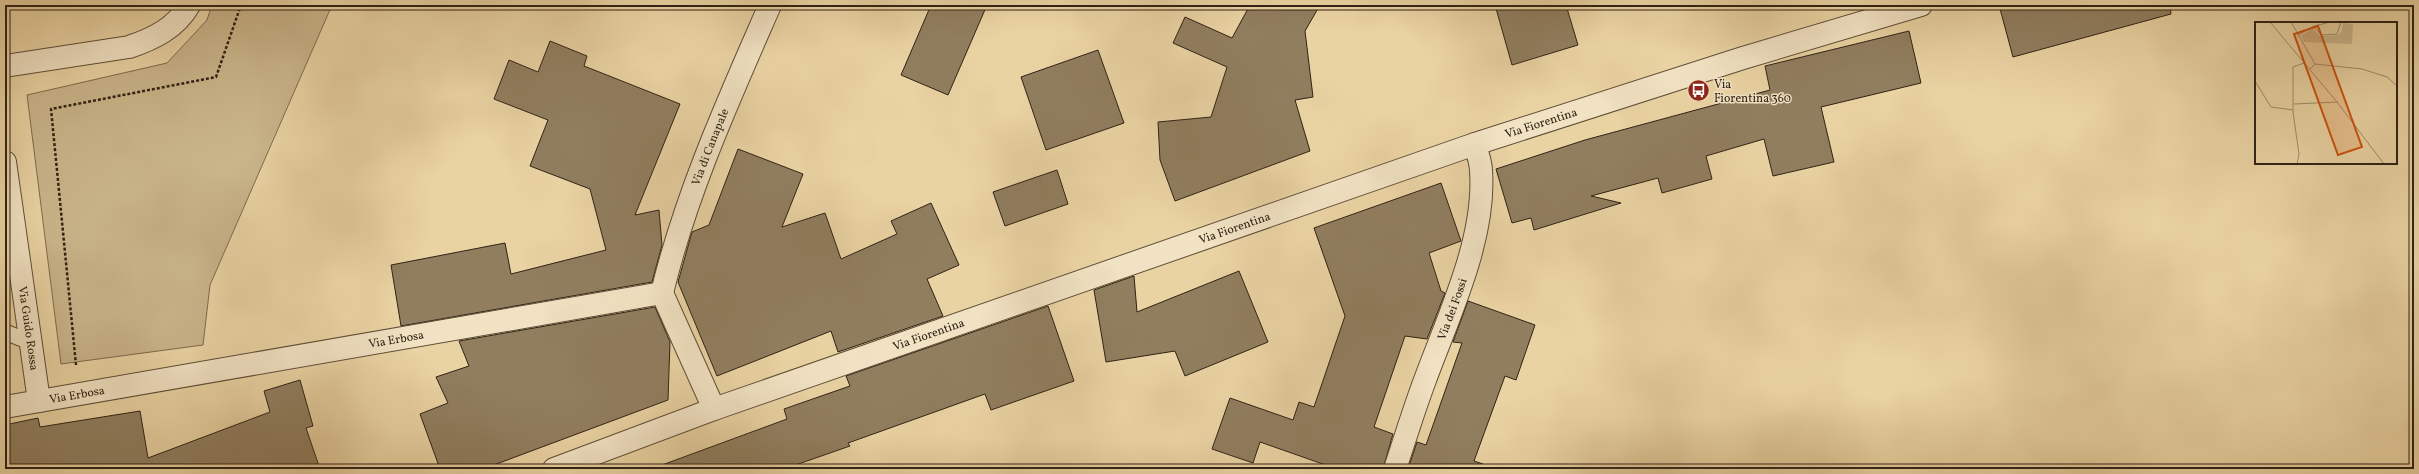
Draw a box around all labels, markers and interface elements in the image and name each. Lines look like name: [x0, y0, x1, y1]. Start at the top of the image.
inset map: [2255, 22, 2397, 164]
place label: Via Fiorentina 360: [1714, 77, 1791, 107]
bus stop icon: Via Fiorentina 360: [1685, 78, 1711, 104]
street label: Via Fiorentina: [1503, 105, 1579, 143]
street label: Via di Canapale: [689, 106, 733, 188]
street label: Via Fiorentina: [1197, 209, 1273, 249]
street label: Via dei Fossi: [1434, 276, 1472, 343]
street label: Via Guido Rossa: [14, 285, 42, 372]
street label: Via Fiorentina: [891, 315, 967, 355]
street label: Via Erbosa: [367, 327, 425, 353]
street label: Via Erbosa: [48, 383, 106, 408]

